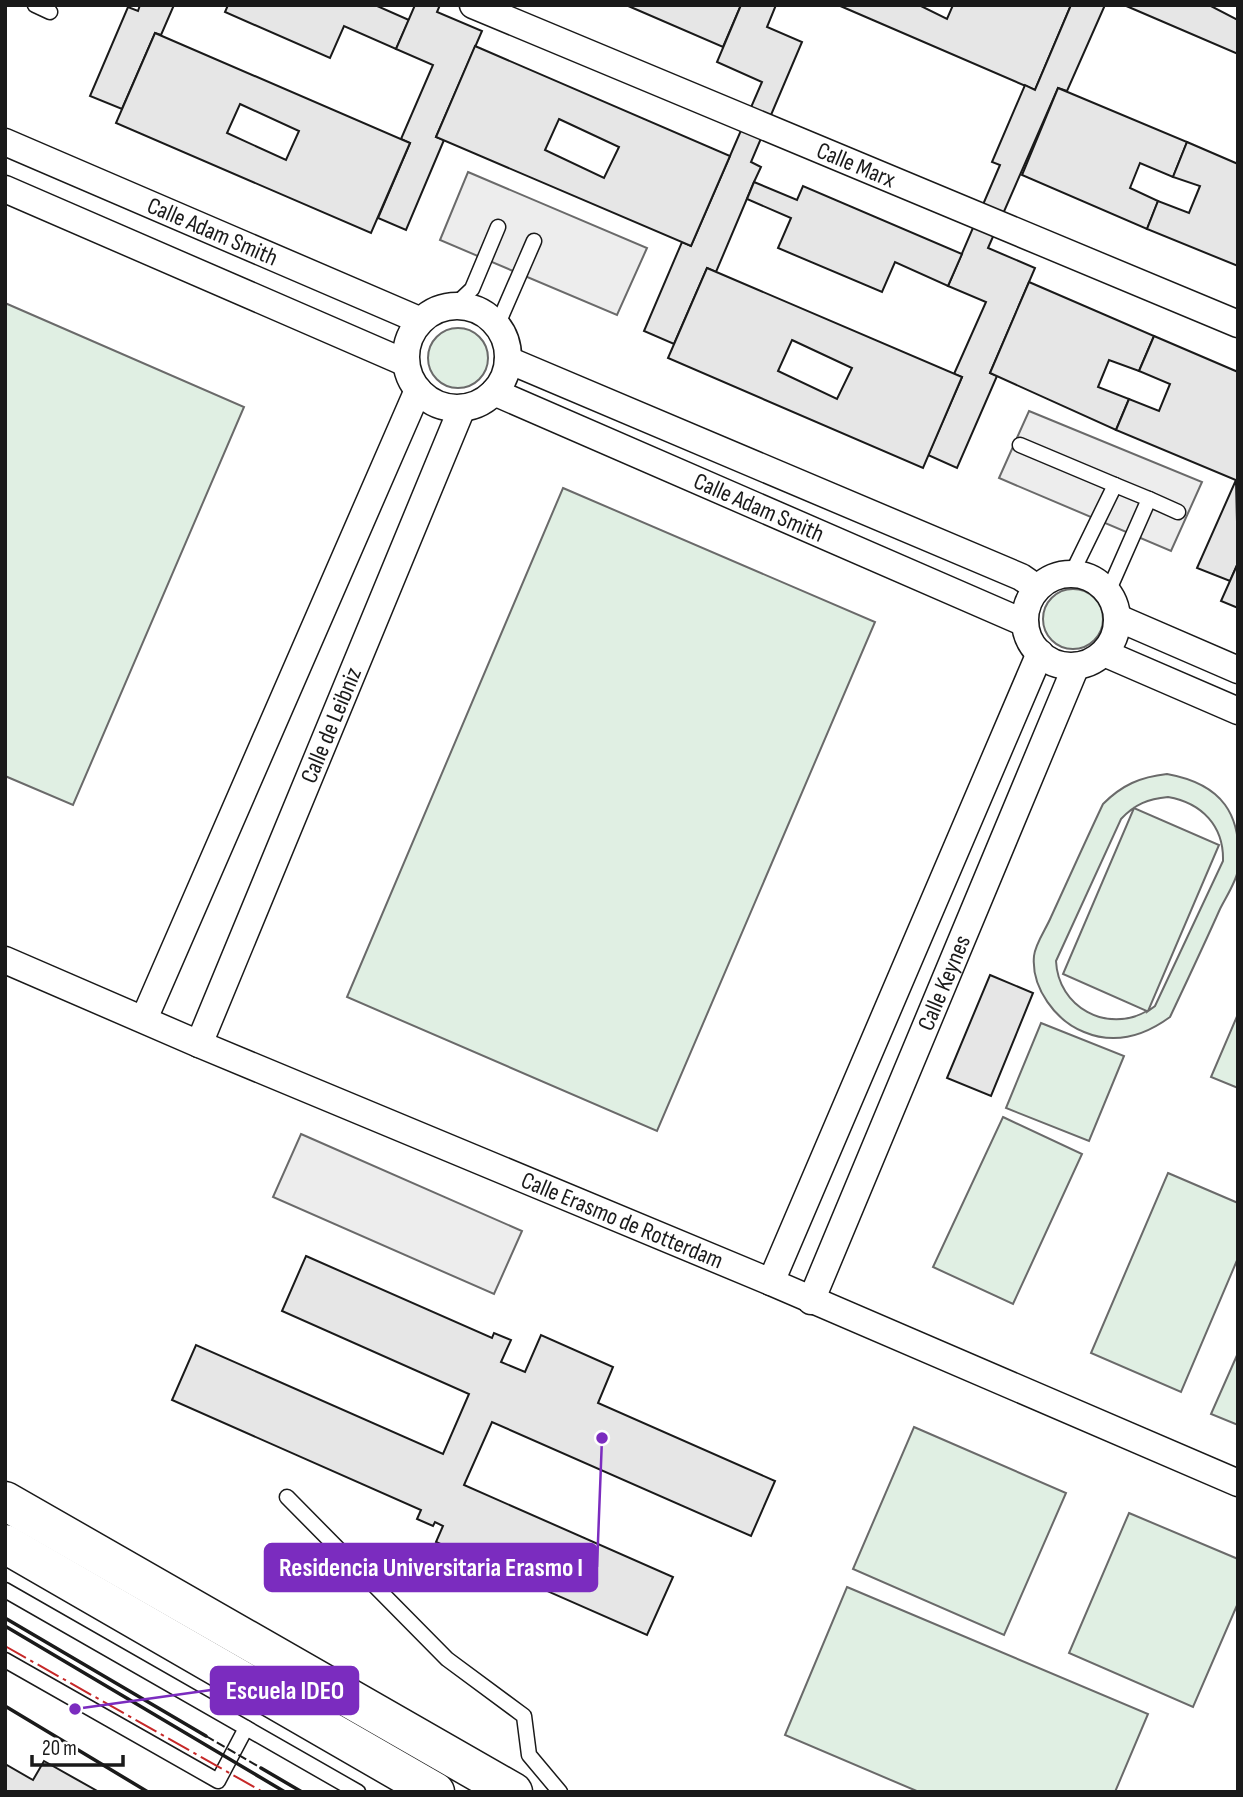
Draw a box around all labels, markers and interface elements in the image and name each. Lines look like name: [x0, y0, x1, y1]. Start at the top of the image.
street label: Calle Marx: [812, 135, 900, 194]
street label: Calle Adam Smith: [143, 190, 282, 272]
street label: Calle Adam Smith: [689, 466, 829, 548]
street label: Calle de Leibniz: [294, 663, 368, 787]
street label: Calle Keynes: [911, 931, 977, 1035]
street label: Calle Erasmo de Rotterdam: [517, 1165, 728, 1275]
callout: Residencia Universitaria Erasmo I: [265, 1544, 597, 1591]
text: Residencia Universitaria Erasmo I: [279, 1553, 583, 1584]
callout: Escuela IDEO: [211, 1667, 358, 1714]
text: Escuela IDEO: [226, 1676, 344, 1707]
scale bar: [32, 1724, 122, 1768]
text: 20 m: [42, 1736, 77, 1761]

